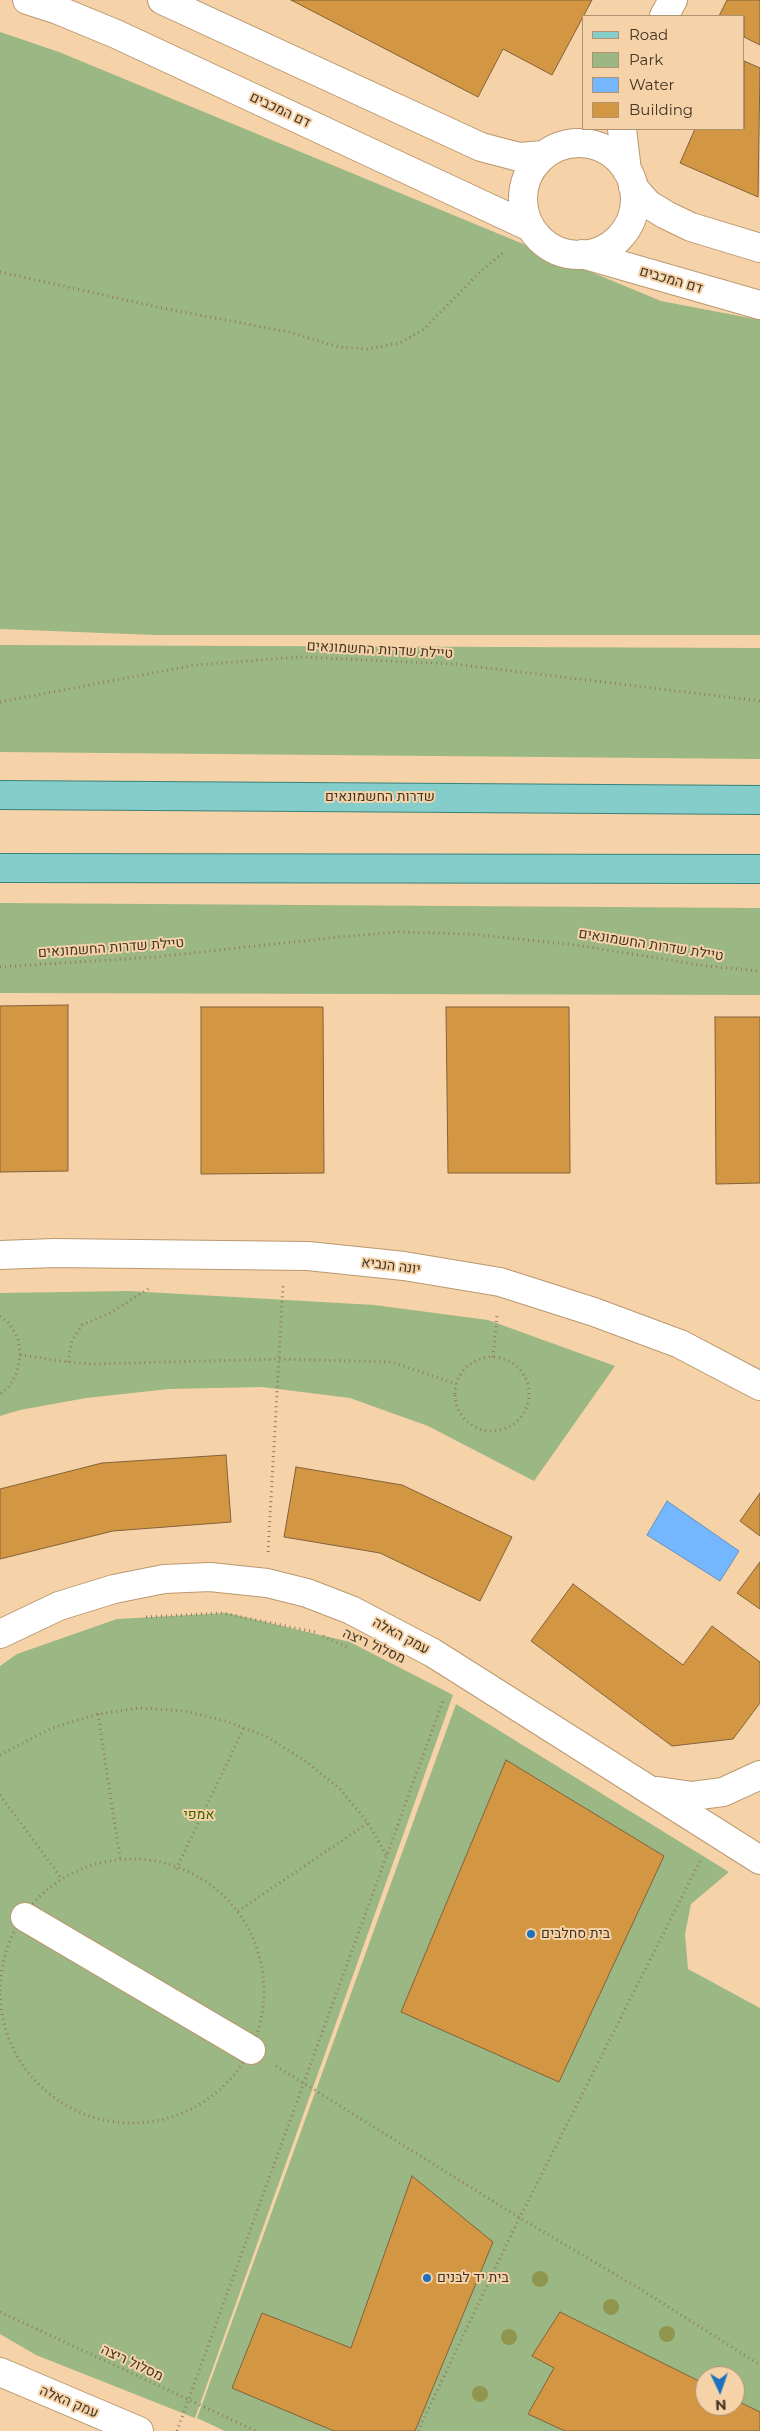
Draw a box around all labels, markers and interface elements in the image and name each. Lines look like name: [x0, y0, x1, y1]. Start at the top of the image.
legend: [582, 15, 745, 130]
text: Road: [629, 25, 668, 44]
text: Park: [629, 50, 663, 69]
text: Water: [629, 75, 675, 94]
street label: דם המכבים: [247, 89, 313, 131]
text: Building: [629, 100, 693, 119]
street label: דם המכבים: [637, 263, 705, 297]
street label: טיילת שדרות החשמונאים: [306, 638, 454, 662]
street label: שדרות החשמונאים: [325, 789, 435, 805]
street label: טיילת שדרות החשמונאים: [577, 925, 725, 965]
street label: טיילת שדרות החשמונאים: [37, 935, 185, 961]
street label: יונה הנביא: [361, 1254, 421, 1278]
street label: עמק האלה: [370, 1614, 432, 1658]
street label: מסלול ריצה: [340, 1625, 408, 1667]
park label: אמפי: [184, 1807, 214, 1823]
place label: בית סחלבים: [541, 1926, 610, 1942]
marker: בית סחלבים: [525, 1928, 537, 1940]
place label: בית יד לבנים: [437, 2270, 509, 2286]
marker: בית יד לבנים: [421, 2272, 433, 2284]
street label: מסלול ריצה: [98, 2341, 166, 2385]
north arrow: [695, 2366, 745, 2416]
street label: עמק האלה: [37, 2382, 101, 2422]
text: N: [715, 2396, 727, 2414]

